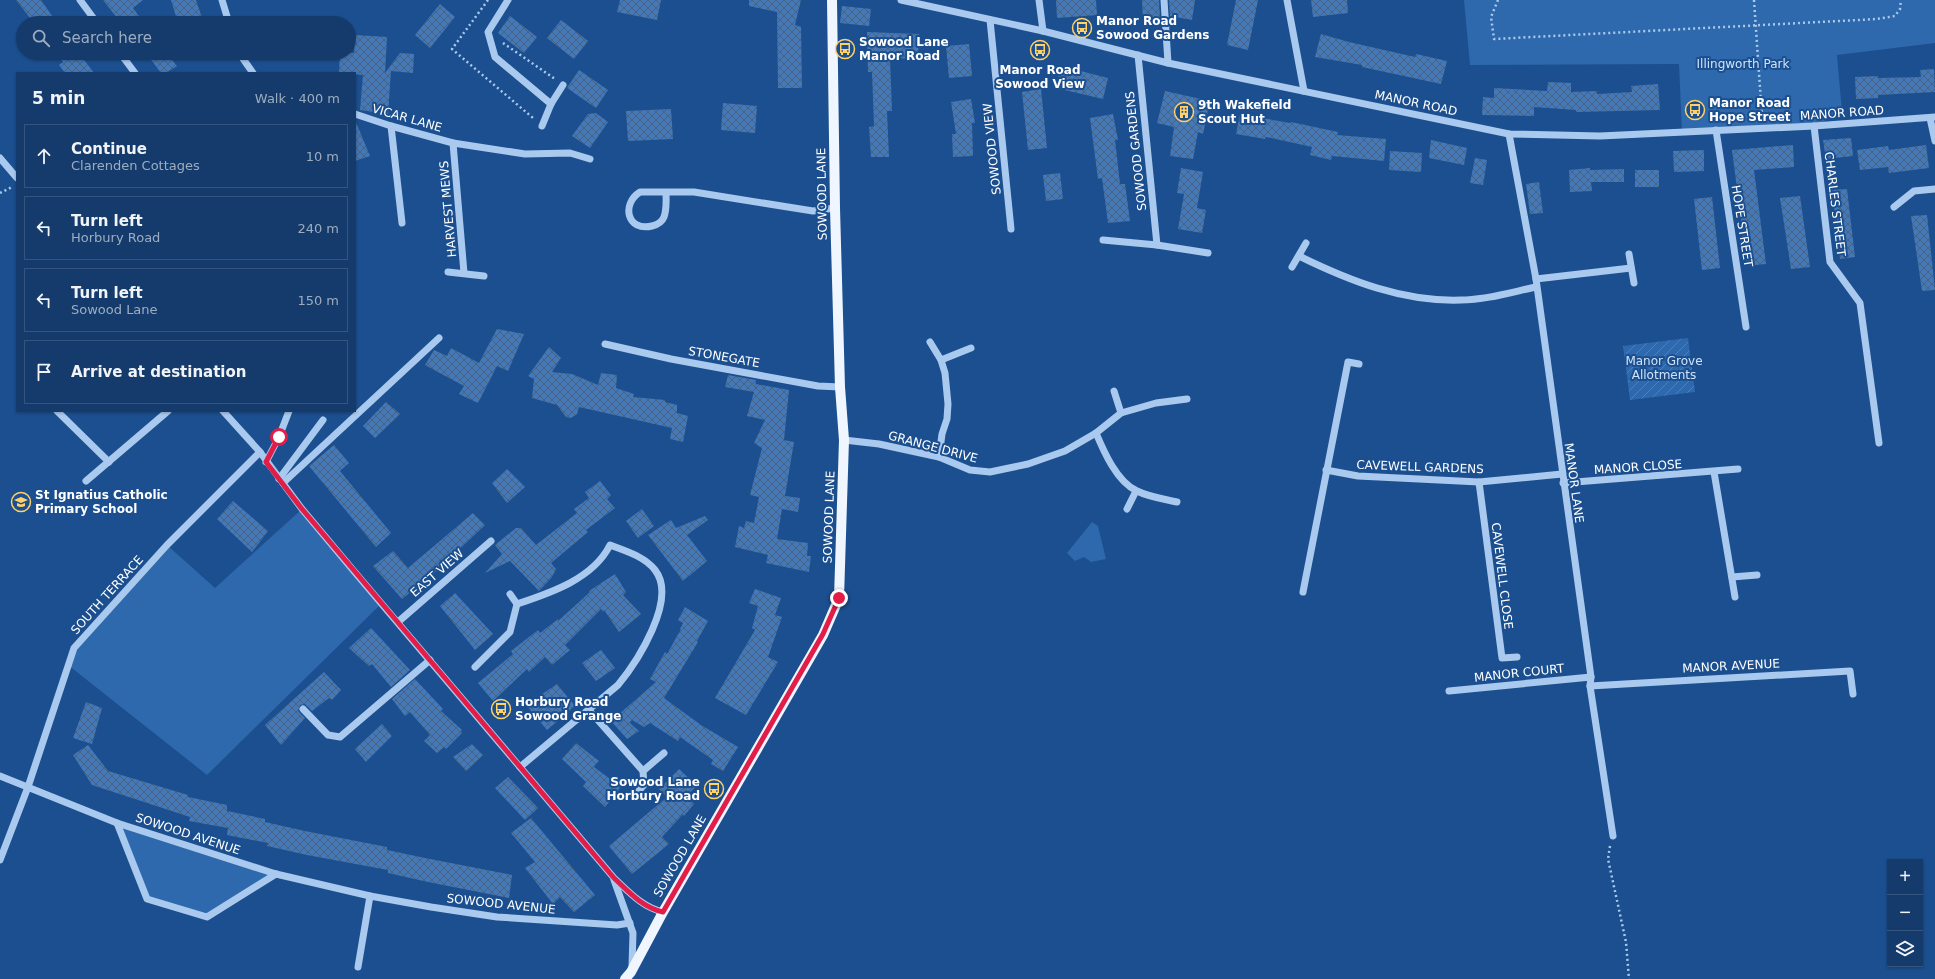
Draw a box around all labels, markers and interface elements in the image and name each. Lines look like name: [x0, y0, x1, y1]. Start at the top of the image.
place label: Manor Road Sowood Gardens: [1096, 14, 1210, 42]
search box: [16, 16, 356, 60]
bus stop icon: Manor Road Sowood Gardens: [1071, 17, 1093, 39]
icon: search: [30, 27, 52, 49]
text: Search here: [62, 29, 152, 47]
place label: Sowood Lane Manor Road: [859, 35, 949, 63]
bus stop icon: Sowood Lane Manor Road: [834, 38, 856, 60]
bus stop icon: Manor Road Sowood View: [1029, 39, 1051, 61]
park label: Illingworth Park: [1697, 57, 1790, 71]
place label: Manor Road Sowood View: [995, 63, 1085, 91]
street label: MANOR ROAD: [1373, 87, 1459, 119]
text: 5 min: [32, 88, 85, 108]
text: Walk · 400 m: [255, 91, 340, 106]
street label: SOWOOD GARDENS: [1123, 91, 1149, 211]
place label: Manor Road Hope Street: [1709, 96, 1791, 124]
place label: 9th Wakefield Scout Hut: [1198, 98, 1291, 126]
bus stop icon: Manor Road Hope Street: [1684, 99, 1706, 121]
street label: VICAR LANE: [370, 101, 444, 135]
building icon: 9th Wakefield Scout Hut: [1173, 101, 1195, 123]
street label: SOWOOD VIEW: [980, 102, 1004, 196]
street label: MANOR ROAD: [1800, 103, 1884, 123]
text: Continue: [71, 140, 147, 158]
icon: ahead: [33, 145, 55, 167]
street label: SOWOOD LANE: [814, 148, 830, 240]
text: 10 m: [306, 149, 339, 164]
street label: CHARLES STREET: [1822, 151, 1848, 258]
text: Clarenden Cottages: [71, 158, 200, 173]
street label: HARVEST MEWS: [437, 160, 459, 258]
street label: HOPE STREET: [1729, 184, 1756, 269]
text: Turn left: [71, 212, 143, 230]
icon: left: [33, 217, 55, 239]
text: 240 m: [297, 221, 339, 236]
text: Horbury Road: [71, 230, 160, 245]
text: Turn left: [71, 284, 143, 302]
icon: left: [33, 289, 55, 311]
text: 150 m: [297, 293, 339, 308]
text: Sowood Lane: [71, 302, 158, 317]
street label: STONEGATE: [687, 344, 761, 370]
park label: Manor Grove Allotments: [1625, 354, 1703, 382]
icon: arrive: [33, 361, 55, 383]
text: Arrive at destination: [71, 363, 246, 381]
route start: [270, 428, 288, 446]
street label: GRANGE DRIVE: [887, 428, 979, 466]
street label: MANOR LANE: [1561, 442, 1587, 524]
street label: MANOR CLOSE: [1593, 457, 1683, 477]
street label: CAVEWELL GARDENS: [1356, 458, 1484, 476]
street label: SOWOOD LANE: [820, 470, 838, 564]
place label: St Ignatius Catholic Primary School: [35, 488, 168, 516]
school or university icon: St Ignatius Catholic Primary School: [10, 491, 32, 513]
street label: CAVEWELL CLOSE: [1488, 522, 1516, 630]
street label: EAST VIEW: [408, 546, 467, 600]
street label: SOUTH TERRACE: [68, 553, 146, 637]
route end: [830, 589, 848, 607]
street label: MANOR AVENUE: [1682, 656, 1780, 676]
street label: MANOR COURT: [1473, 661, 1565, 685]
place label: Horbury Road Sowood Grange: [515, 695, 621, 723]
bus stop icon: Horbury Road Sowood Grange: [490, 698, 512, 720]
place label: Sowood Lane Horbury Road: [607, 775, 700, 803]
bus stop icon: Sowood Lane Horbury Road: [703, 778, 725, 800]
street label: SOWOOD AVENUE: [134, 810, 242, 858]
street label: SOWOOD LANE: [651, 812, 709, 900]
map controls: [1887, 859, 1923, 967]
button: +: [1887, 859, 1923, 895]
street label: SOWOOD AVENUE: [446, 891, 556, 917]
button: −: [1887, 895, 1923, 931]
button: layers: [1887, 931, 1923, 967]

